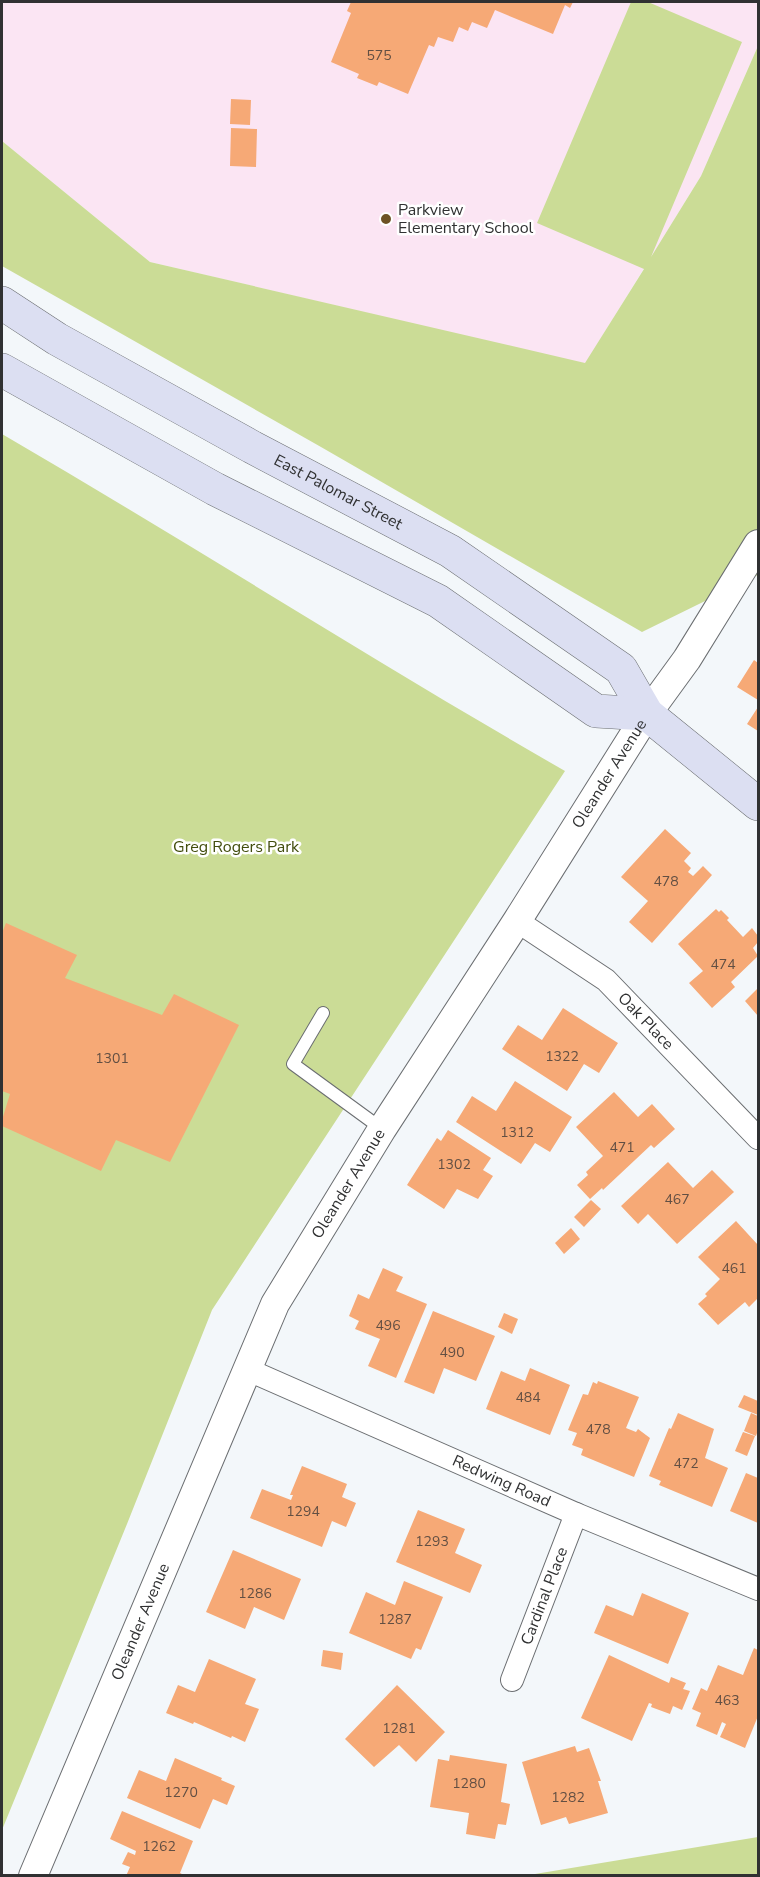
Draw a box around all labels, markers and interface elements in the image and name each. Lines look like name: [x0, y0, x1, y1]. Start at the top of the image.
house number: 575: [366, 46, 392, 65]
place label: Parkview Elementary School: [398, 199, 534, 239]
marker: Parkview Elementary School: [379, 212, 393, 226]
street label: East Palomar Street: [270, 449, 407, 535]
street label: Oleander Avenue: [567, 715, 652, 833]
park label: Greg Rogers Park: [173, 836, 300, 858]
house number: 478: [653, 872, 679, 891]
house number: 474: [710, 955, 736, 974]
street label: Oak Place: [613, 988, 679, 1055]
house number: 1322: [545, 1047, 579, 1066]
house number: 1301: [95, 1049, 129, 1068]
house number: 1312: [500, 1123, 534, 1142]
street label: Oleander Avenue: [306, 1125, 391, 1243]
house number: 471: [609, 1138, 635, 1157]
house number: 1302: [437, 1155, 471, 1174]
house number: 467: [664, 1190, 690, 1209]
house number: 461: [721, 1259, 747, 1278]
house number: 496: [375, 1316, 401, 1335]
house number: 490: [439, 1343, 465, 1362]
house number: 484: [515, 1388, 541, 1407]
house number: 478: [585, 1420, 611, 1439]
street label: Redwing Road: [449, 1450, 554, 1513]
house number: 472: [673, 1454, 699, 1473]
house number: 1294: [286, 1502, 320, 1521]
house number: 1293: [415, 1532, 449, 1551]
street label: Cardinal Place: [516, 1544, 573, 1648]
street label: Oleander Avenue: [106, 1560, 175, 1684]
house number: 1286: [238, 1584, 272, 1603]
house number: 1287: [378, 1610, 412, 1629]
house number: 463: [714, 1691, 740, 1710]
house number: 1281: [382, 1719, 416, 1738]
house number: 1280: [452, 1774, 486, 1793]
house number: 1270: [164, 1783, 198, 1802]
house number: 1282: [551, 1788, 585, 1807]
house number: 1262: [142, 1837, 176, 1856]

